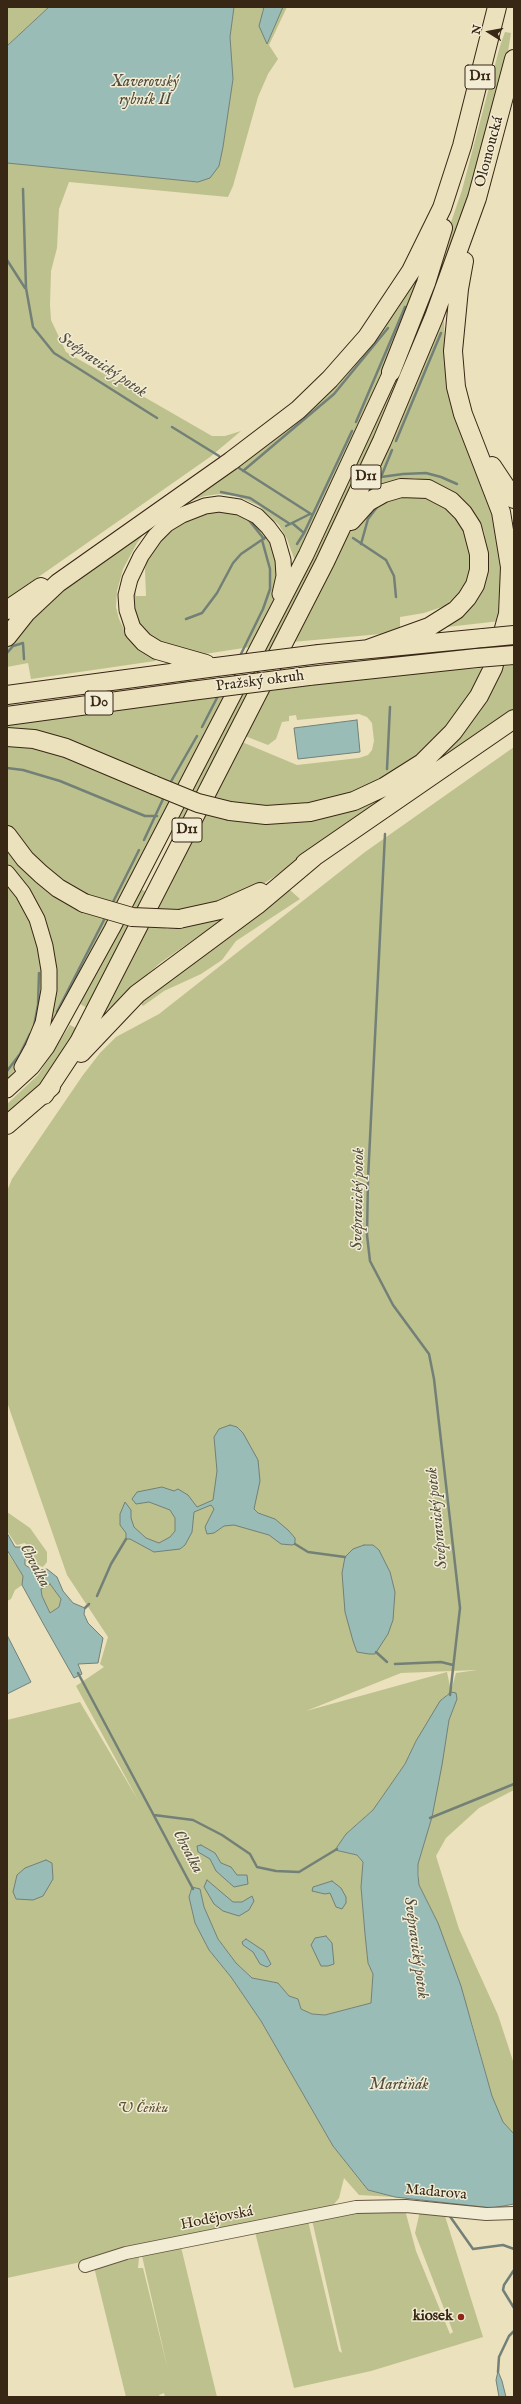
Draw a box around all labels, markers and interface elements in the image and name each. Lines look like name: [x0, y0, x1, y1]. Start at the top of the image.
north arrow: [469, 12, 509, 52]
text: N: [469, 24, 485, 36]
road number: D11: [465, 65, 495, 89]
water label: Xaverovský rybník II: [111, 73, 179, 111]
street label: Olomoucká: [472, 115, 508, 189]
water label: Svépravický potok: [54, 329, 150, 403]
road number: D11: [351, 465, 381, 489]
street label: Pražský okruh: [215, 668, 305, 696]
road number: D0: [85, 691, 113, 715]
road number: D11: [172, 818, 202, 842]
water label: Svépravický potok: [349, 1148, 369, 1250]
water label: Svépravický potok: [423, 1466, 453, 1570]
water label: Chvalka: [15, 1541, 53, 1591]
water label: Chvalka: [168, 1827, 206, 1877]
water label: Svépravický potok: [398, 1896, 432, 2000]
water label: Martiňák: [369, 2076, 429, 2096]
park label: U Čeňku: [118, 2100, 168, 2118]
street label: Madarova: [405, 2181, 467, 2205]
street label: Hodějovská: [179, 2203, 255, 2235]
place label: kiosek: [413, 2308, 453, 2326]
marker: kiosek: [456, 2312, 466, 2322]

